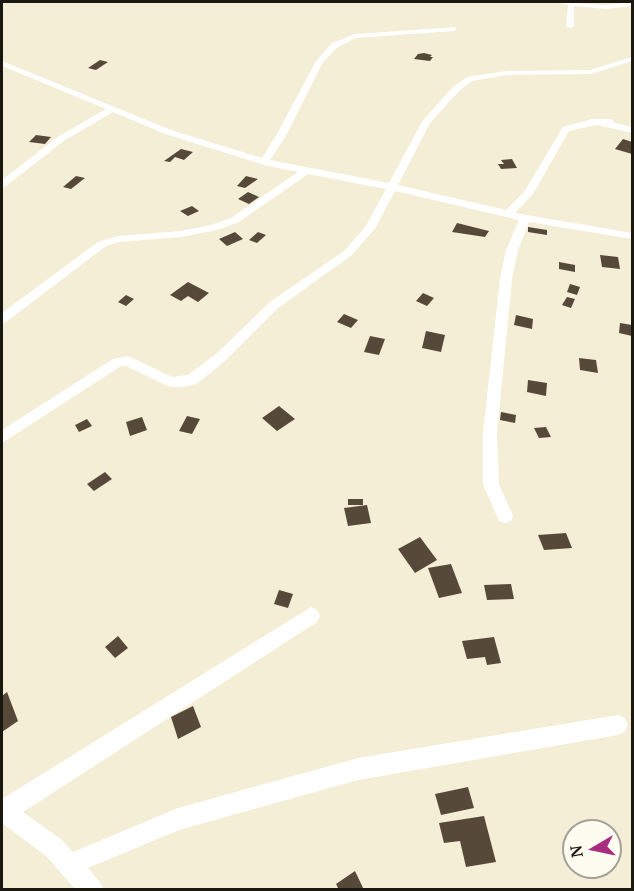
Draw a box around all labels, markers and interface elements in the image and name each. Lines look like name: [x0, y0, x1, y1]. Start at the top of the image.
north arrow: [562, 819, 622, 879]
text: N: [564, 844, 588, 859]

